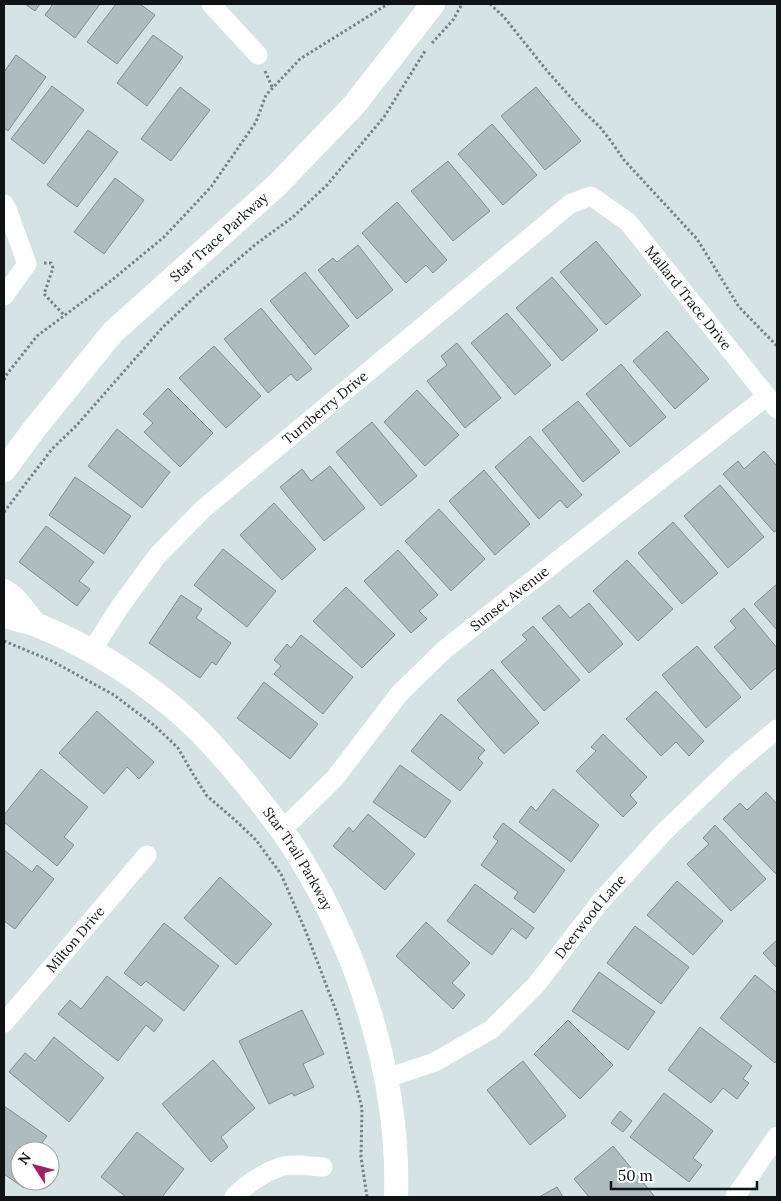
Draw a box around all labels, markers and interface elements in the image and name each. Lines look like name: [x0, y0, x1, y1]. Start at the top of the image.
street label: Star Trace Parkway: [166, 188, 272, 286]
street label: Mallard Trace Drive: [641, 242, 736, 354]
street label: Turnberry Drive: [279, 367, 372, 448]
street label: Sunset Avenue: [466, 562, 553, 635]
street label: Star Trail Parkway: [259, 803, 337, 914]
street label: Deerwood Lane: [551, 871, 630, 962]
street label: Milton Drive: [42, 902, 109, 976]
north arrow: [10, 1141, 60, 1191]
text: N: [14, 1149, 35, 1168]
scale bar: [611, 1158, 757, 1190]
text: 50 m: [618, 1166, 653, 1185]

